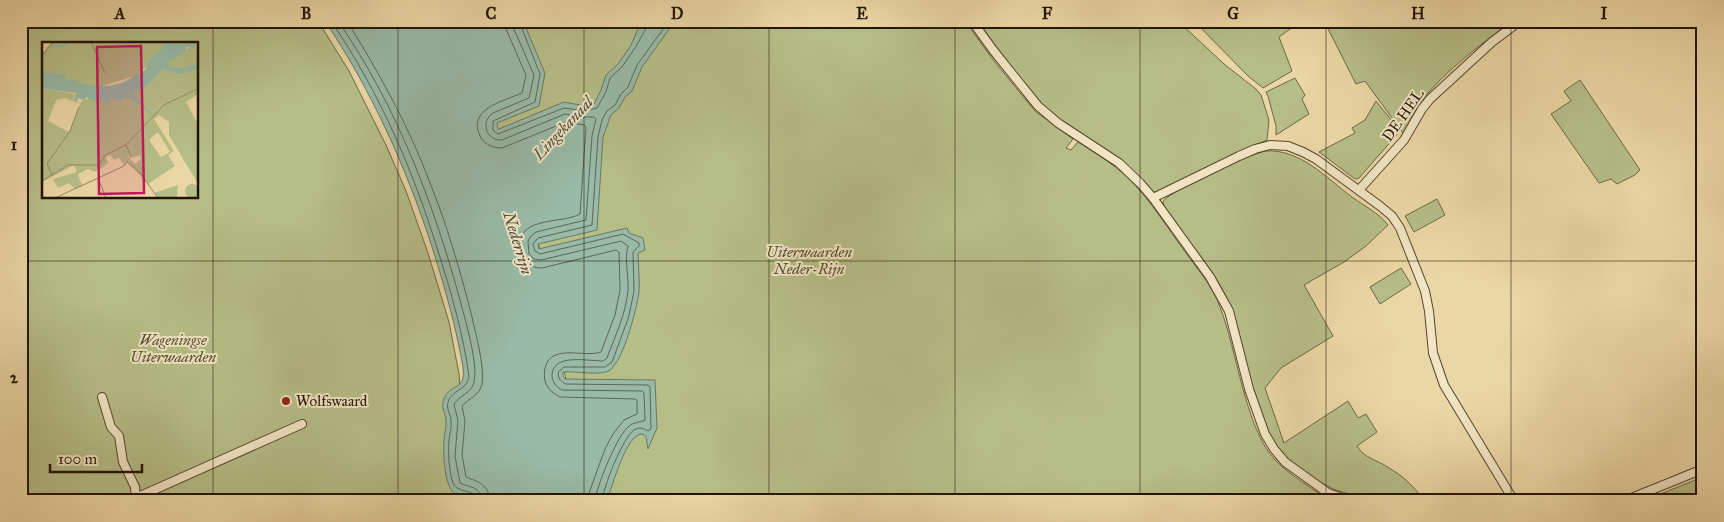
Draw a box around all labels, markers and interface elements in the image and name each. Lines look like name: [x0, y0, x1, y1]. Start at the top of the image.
text: A: [114, 4, 126, 23]
text: B: [301, 4, 311, 23]
text: C: [486, 4, 497, 23]
text: D: [671, 4, 684, 23]
text: E: [856, 4, 868, 23]
text: F: [1042, 4, 1053, 23]
text: G: [1227, 4, 1239, 23]
text: H: [1411, 4, 1425, 23]
text: I: [1601, 4, 1608, 23]
inset map: [42, 42, 199, 199]
street label: DE HEL: [1378, 85, 1428, 145]
water label: Lingekanaal: [528, 91, 598, 164]
text: 1: [11, 135, 18, 154]
water label: Nederrijn: [498, 208, 537, 278]
park label: Uiterwaarden Neder-Rijn: [766, 243, 852, 278]
park label: Wageningse Uiterwaarden: [130, 331, 216, 366]
text: 2: [10, 368, 19, 387]
place label: Wolfswaard: [296, 392, 368, 410]
marker: Wolfswaard: [280, 395, 292, 407]
scale bar: [50, 442, 142, 474]
text: 100 m: [58, 450, 98, 468]

